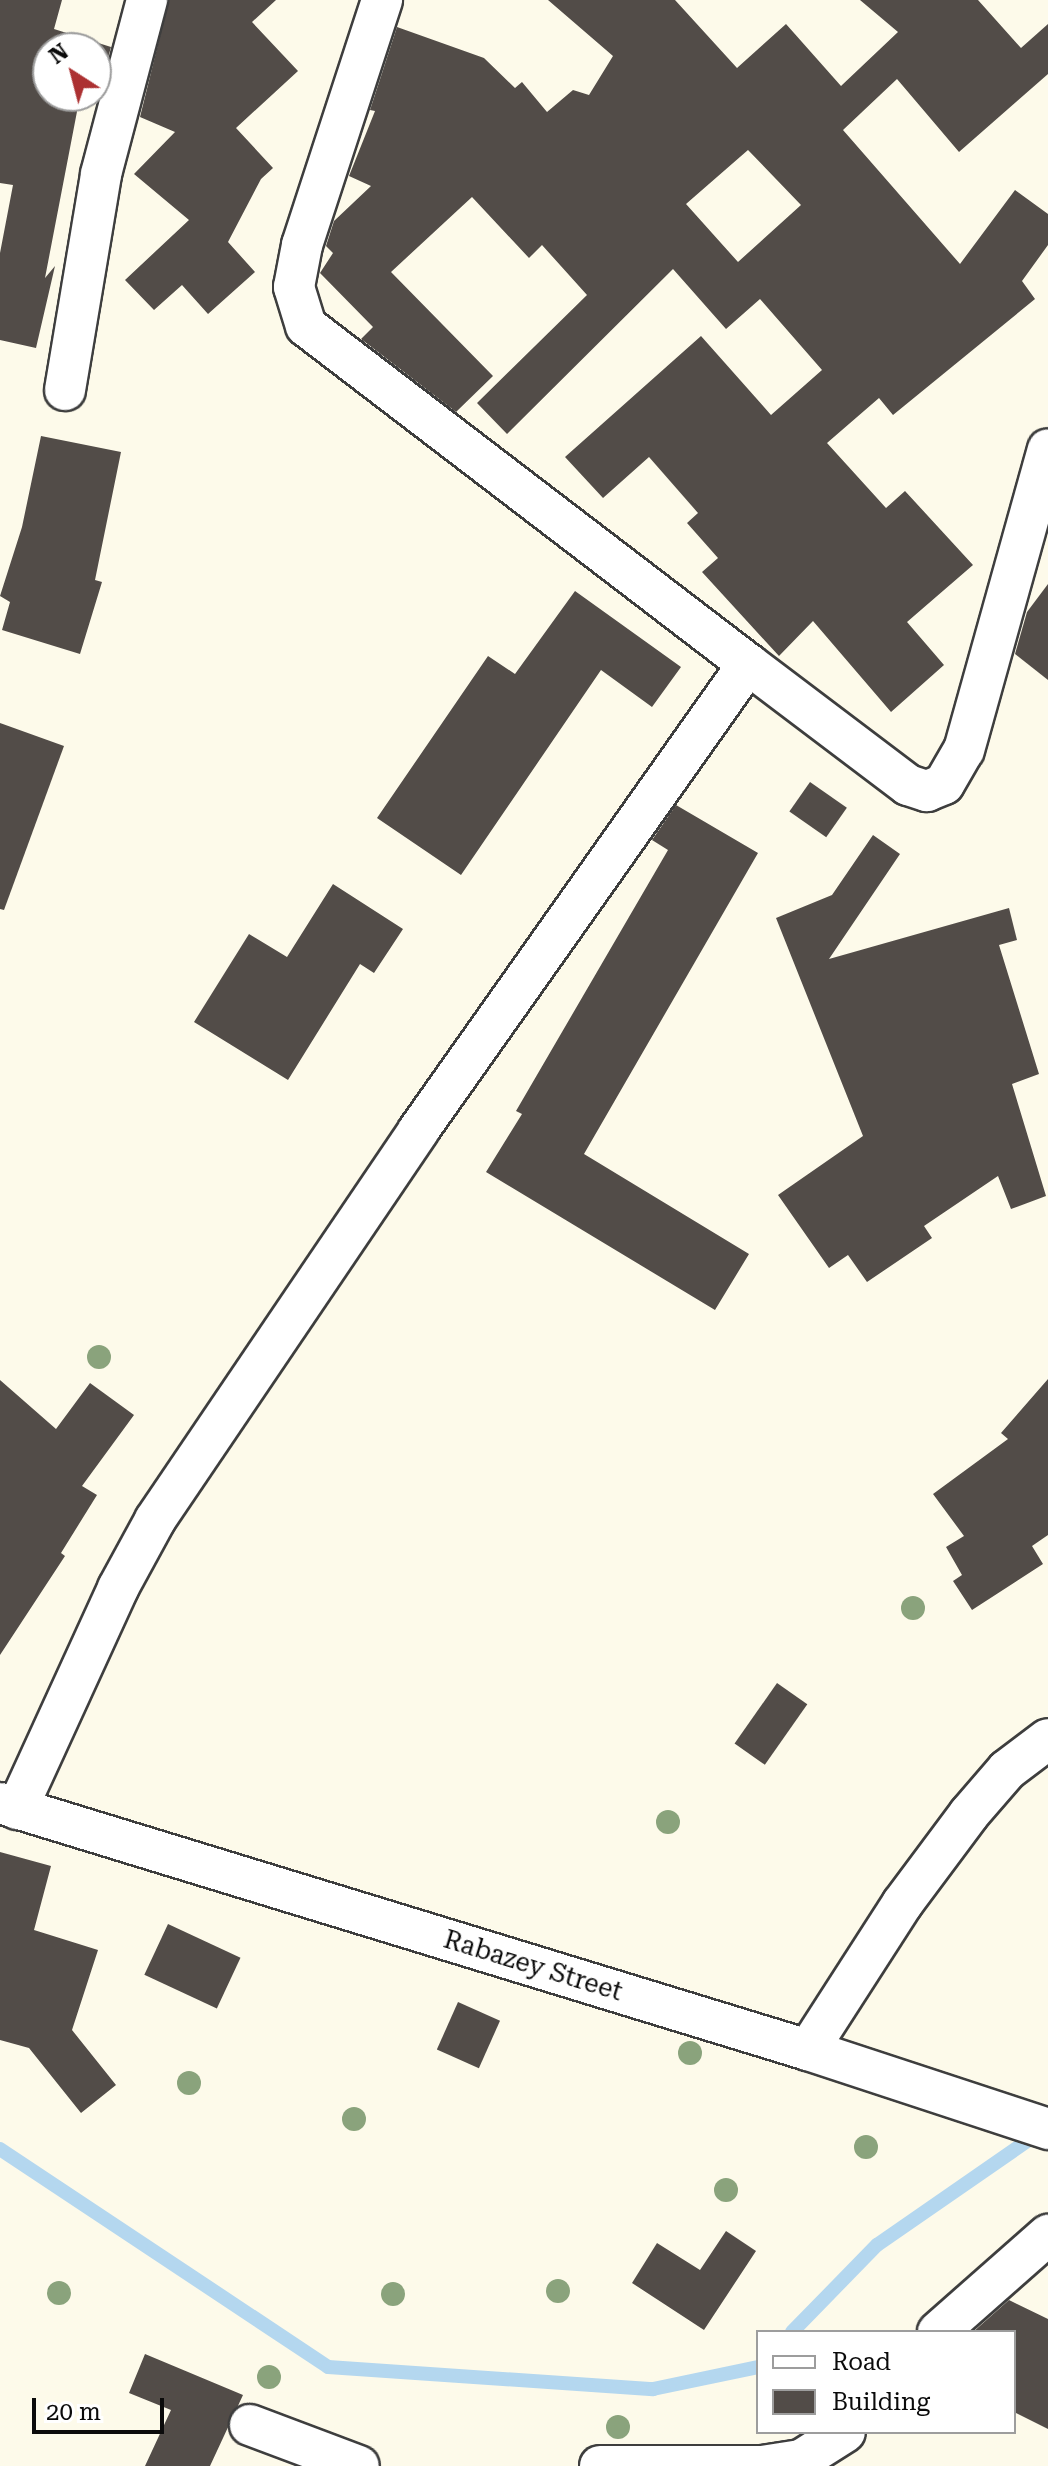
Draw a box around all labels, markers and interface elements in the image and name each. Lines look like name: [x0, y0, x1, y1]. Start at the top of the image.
north arrow: [32, 32, 112, 112]
text: N: [45, 39, 73, 69]
street label: Rabazey Street: [440, 1924, 626, 2008]
legend: [756, 2330, 1016, 2434]
text: Road: [832, 2348, 891, 2376]
scale bar: [36, 2382, 168, 2432]
text: Building: [832, 2388, 930, 2416]
text: 20 m: [46, 2398, 101, 2426]

